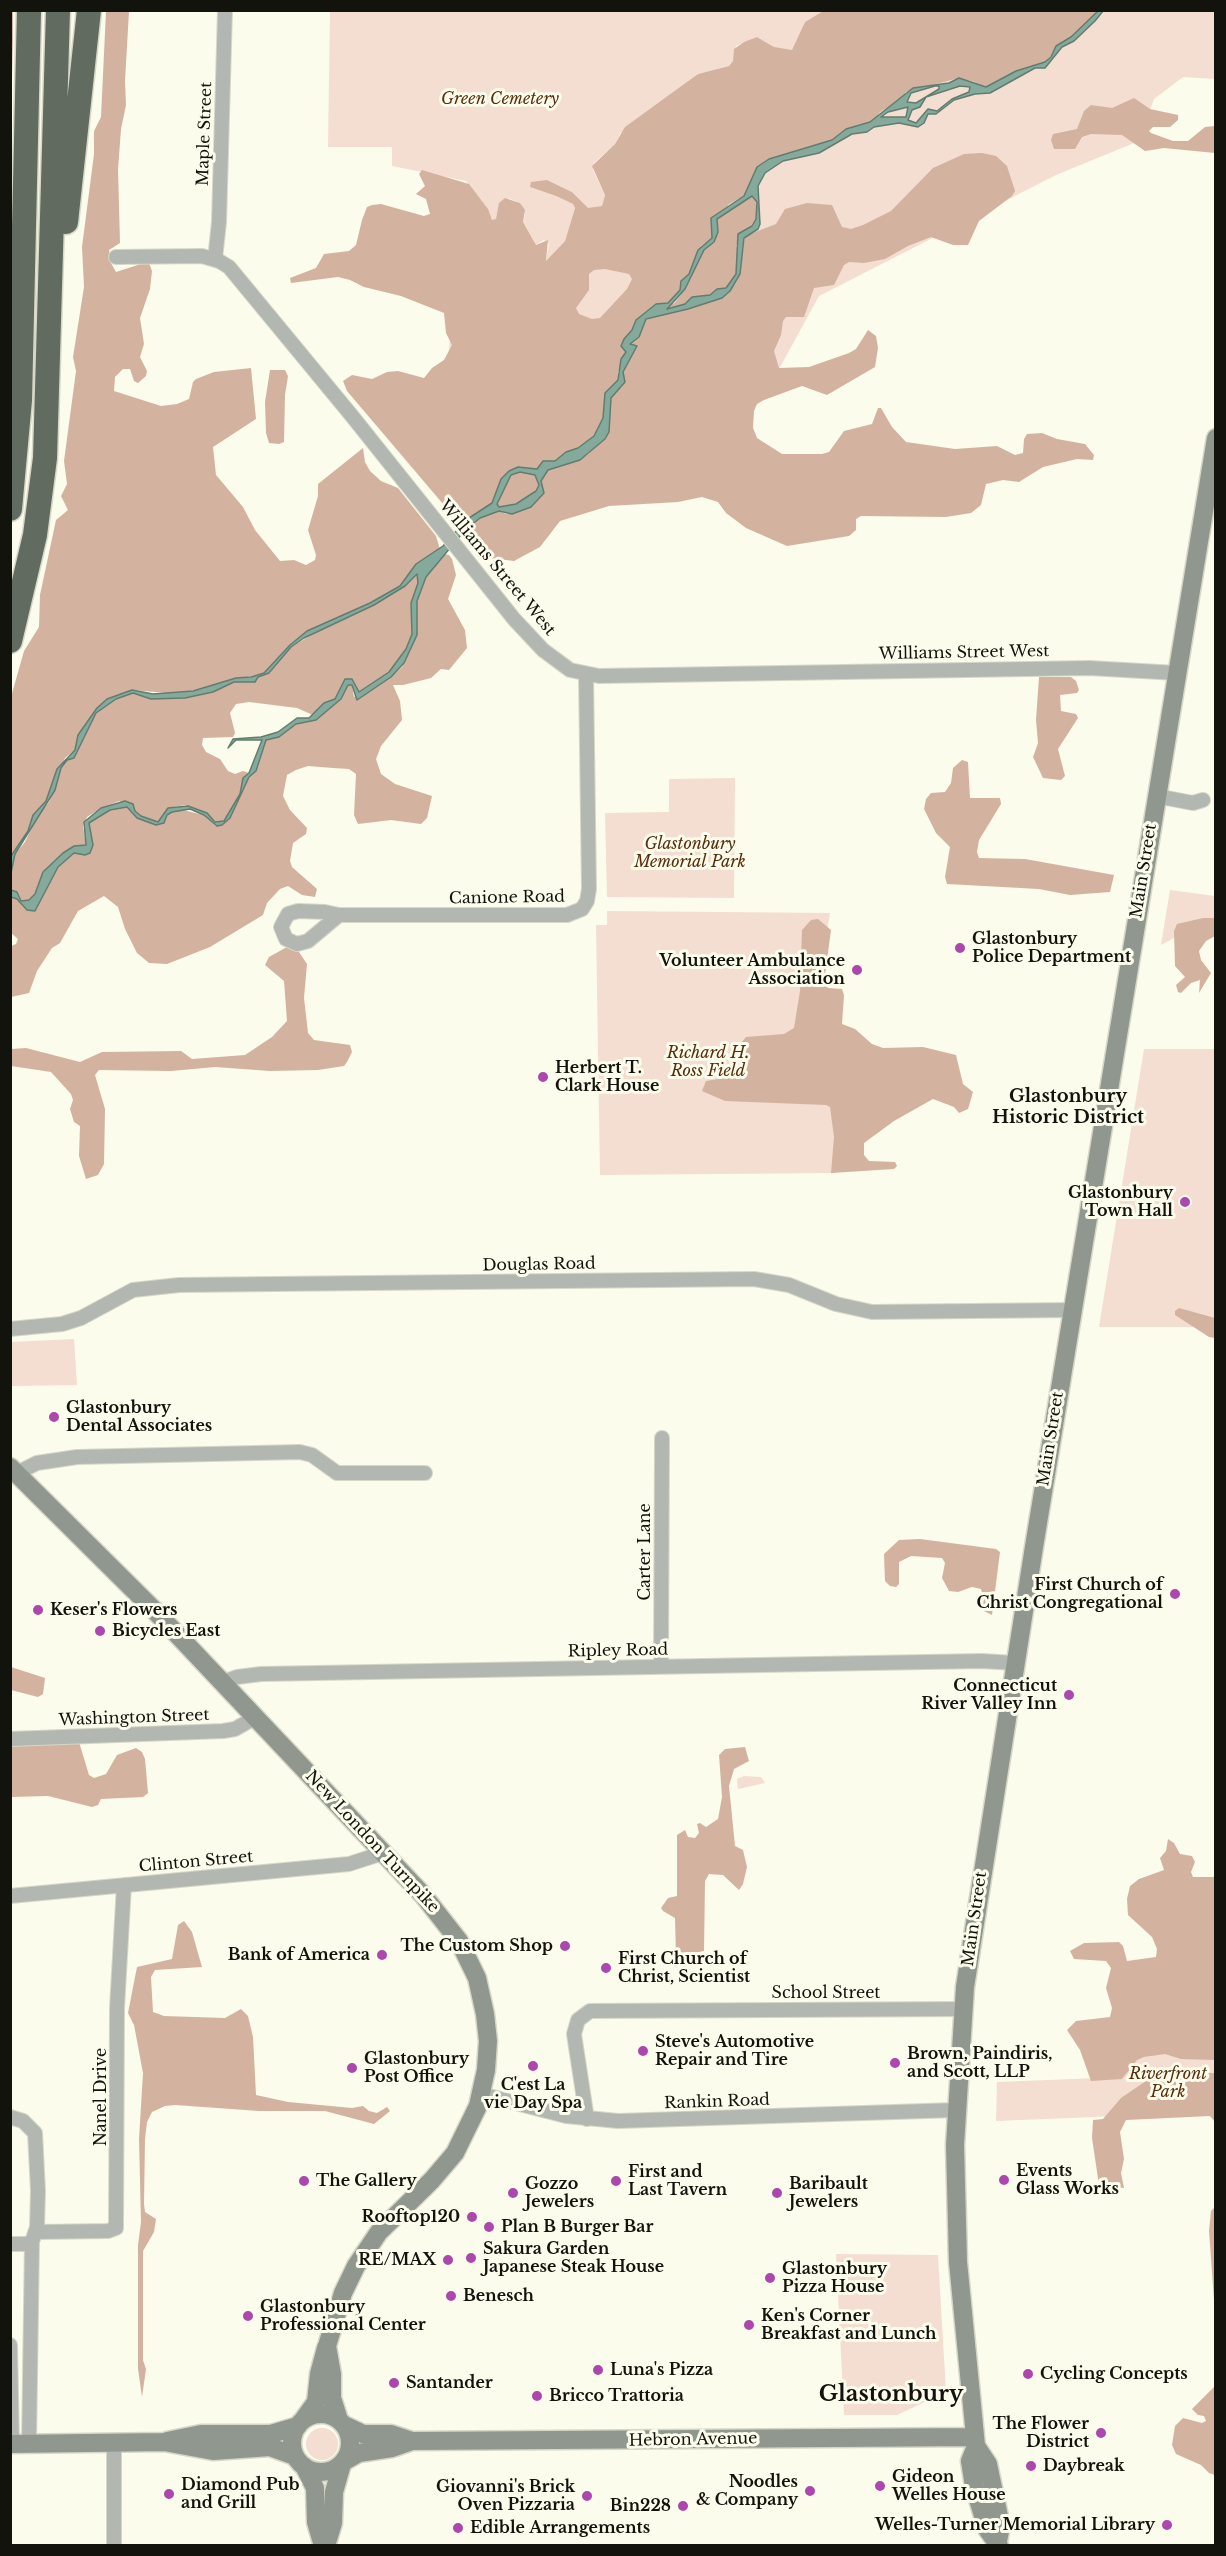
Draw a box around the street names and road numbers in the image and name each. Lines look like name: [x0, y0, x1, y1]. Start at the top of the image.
street label: Maple Street: [194, 82, 216, 186]
street label: Williams Street West: [435, 496, 559, 640]
street label: Williams Street West: [879, 642, 1049, 664]
street label: Main Street: [1127, 822, 1161, 920]
street label: Canione Road: [449, 887, 565, 909]
street label: Douglas Road: [482, 1254, 596, 1276]
street label: Main Street: [1034, 1390, 1068, 1488]
street label: Carter Lane: [635, 1503, 655, 1601]
street label: Ripley Road: [568, 1641, 668, 1661]
street label: Washington Street: [58, 1706, 210, 1730]
street label: New London Turnpike: [301, 1767, 443, 1917]
street label: Clinton Street: [138, 1847, 254, 1877]
street label: Main Street: [959, 1870, 991, 1968]
street label: School Street: [772, 1983, 880, 2003]
street label: Nanel Drive: [91, 2048, 111, 2146]
street label: Rankin Road: [664, 2091, 770, 2113]
street label: Hebron Avenue: [629, 2429, 757, 2451]

